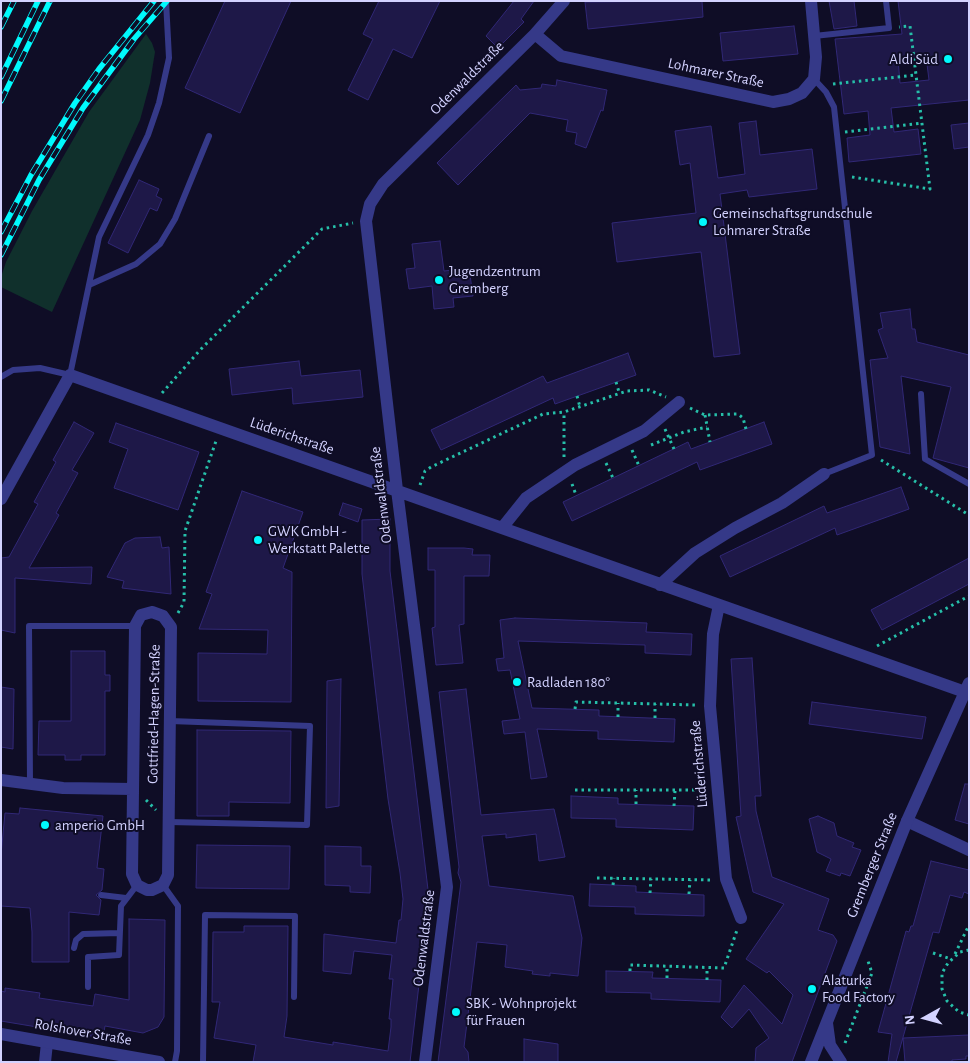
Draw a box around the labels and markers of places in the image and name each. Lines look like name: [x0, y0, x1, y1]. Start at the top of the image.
place label: Aldi Süd: [889, 50, 938, 68]
marker: Aldi Süd: [942, 53, 954, 65]
place label: Gemeinschaftsgrundschule Lohmarer Straße: [713, 204, 872, 239]
marker: Gemeinschaftsgrundschule Lohmarer Straße: [697, 216, 709, 228]
place label: Jugendzentrum Gremberg: [449, 262, 541, 297]
marker: Jugendzentrum Gremberg: [433, 274, 445, 286]
place label: GWK GmbH - Werkstatt Palette: [268, 522, 370, 557]
marker: GWK GmbH - Werkstatt Palette: [252, 534, 264, 546]
place label: Radladen 180°: [527, 673, 610, 691]
marker: Radladen 180°: [511, 676, 523, 688]
place label: amperio GmbH: [55, 816, 145, 834]
marker: amperio GmbH: [39, 819, 51, 831]
place label: Alaturka Food Factory: [822, 971, 895, 1006]
marker: Alaturka Food Factory: [806, 983, 818, 995]
place label: SBK - Wohnprojekt für Frauen: [466, 994, 577, 1029]
marker: SBK - Wohnprojekt für Frauen: [450, 1006, 462, 1018]

